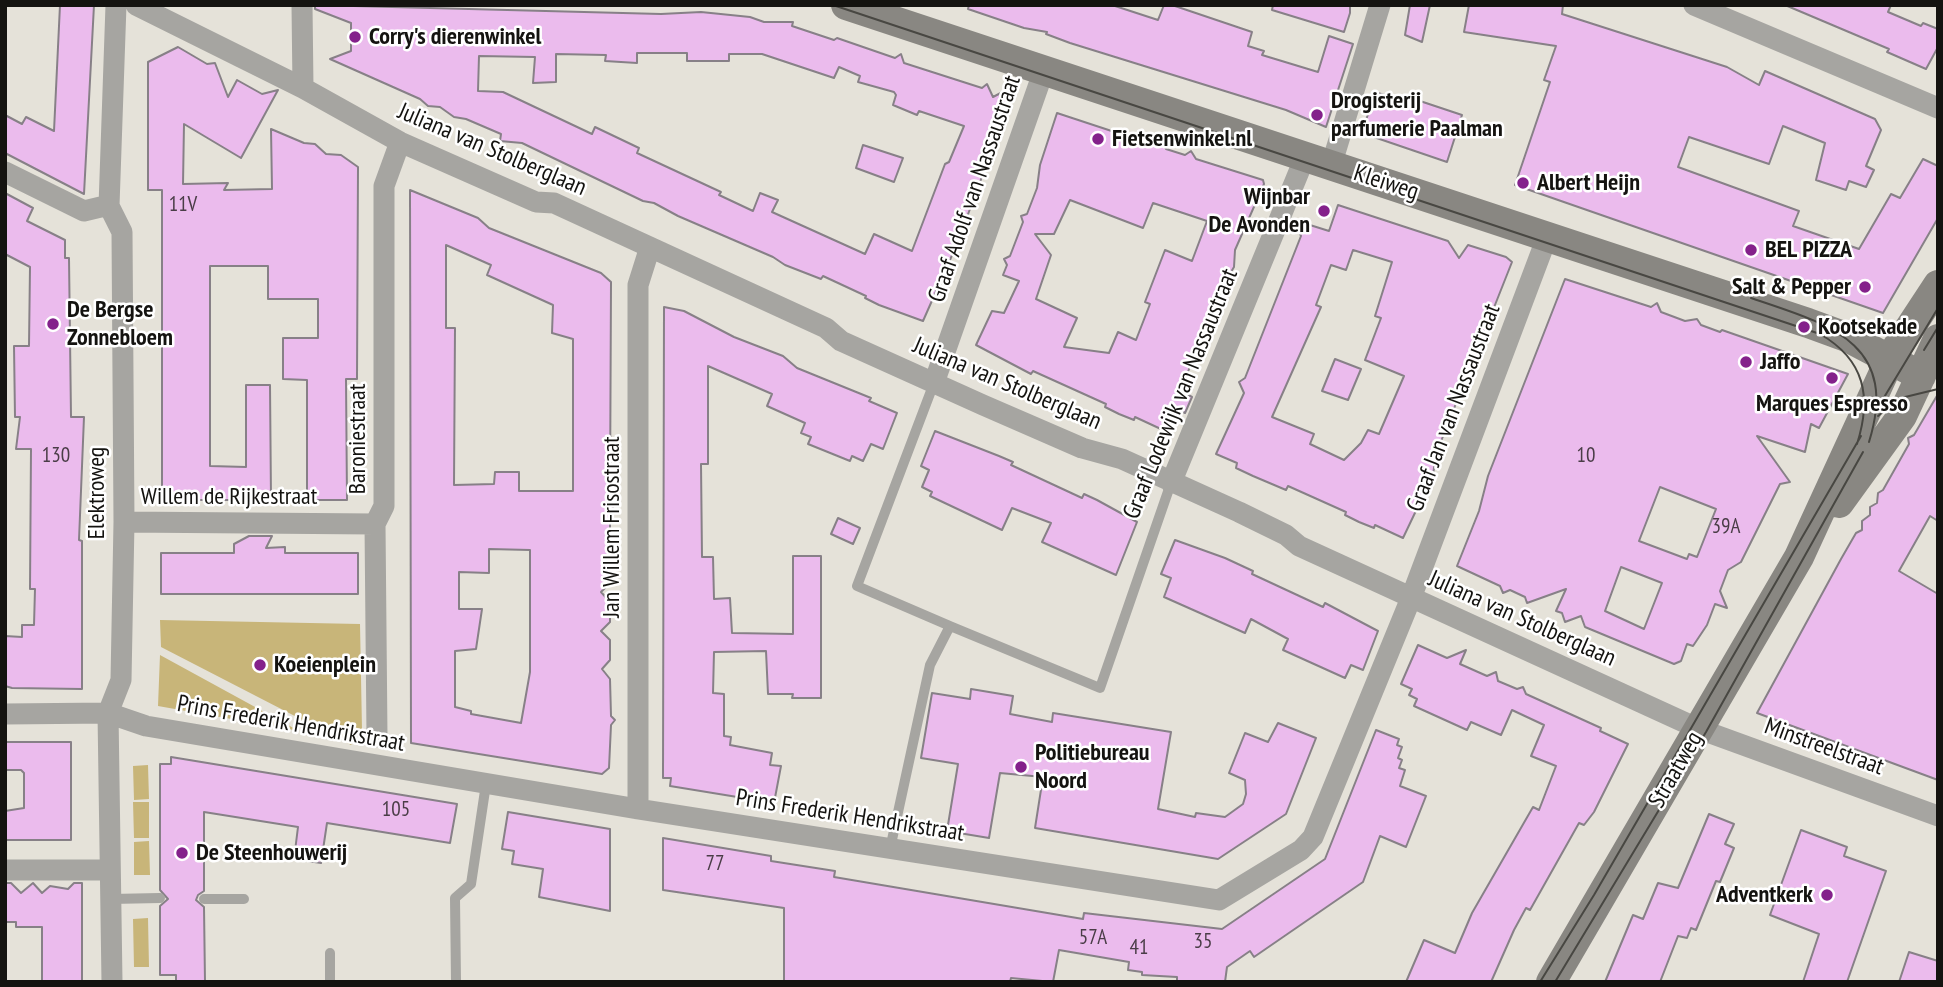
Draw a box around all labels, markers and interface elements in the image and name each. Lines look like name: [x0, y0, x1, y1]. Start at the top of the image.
place label: Corry's dierenwinkel: [369, 23, 541, 51]
marker: Corry's dierenwinkel: [347, 29, 363, 45]
street label: Graaf Adolf van Nassaustraat: [923, 72, 1027, 306]
place label: Drogisterij parfumerie Paalman: [1331, 87, 1503, 143]
street label: Juliana van Stolberglaan: [394, 97, 590, 203]
marker: Drogisterij parfumerie Paalman: [1309, 107, 1325, 123]
place label: Fietsenwinkel.nl: [1112, 125, 1252, 153]
marker: Fietsenwinkel.nl: [1090, 131, 1106, 147]
street label: Kleiweg: [1350, 159, 1422, 207]
place label: Albert Heijn: [1537, 169, 1640, 197]
marker: Albert Heijn: [1515, 175, 1531, 191]
place label: Wijnbar De Avonden: [1208, 183, 1310, 239]
house number: 11V: [169, 192, 197, 218]
marker: Wijnbar De Avonden: [1316, 203, 1332, 219]
place label: BEL PIZZA: [1765, 236, 1852, 264]
marker: BEL PIZZA: [1743, 242, 1759, 258]
street label: Graaf Lodewijk van Nassaustraat: [1118, 265, 1244, 523]
place label: Salt & Pepper: [1732, 273, 1851, 301]
marker: Salt & Pepper: [1857, 279, 1873, 295]
place label: De Bergse Zonnebloem: [67, 296, 173, 352]
street label: Graaf Jan van Nassaustraat: [1401, 300, 1507, 516]
place label: Kootsekade: [1818, 313, 1917, 341]
marker: De Bergse Zonnebloem: [45, 316, 61, 332]
marker: Kootsekade: [1796, 319, 1812, 335]
street label: Juliana van Stolberglaan: [909, 331, 1105, 437]
place label: Jaffo: [1760, 348, 1800, 376]
marker: Jaffo: [1738, 354, 1754, 370]
marker: Marques Espresso: [1824, 370, 1840, 386]
street label: Baroniestraat: [344, 384, 372, 494]
place label: Marques Espresso: [1756, 390, 1908, 418]
street label: Jan Willem Frisostraat: [598, 436, 626, 618]
house number: 130: [42, 443, 70, 469]
house number: 10: [1577, 443, 1595, 469]
street label: Elektroweg: [83, 447, 111, 539]
street label: Willem de Rijkestraat: [141, 483, 317, 511]
house number: 39A: [1712, 514, 1740, 540]
street label: Juliana van Stolberglaan: [1424, 565, 1620, 673]
place label: Koeienplein: [274, 651, 376, 679]
marker: Koeienplein: [252, 657, 268, 673]
street label: Prins Frederik Hendrikstraat: [175, 690, 407, 758]
street label: Minstreelstraat: [1761, 712, 1887, 782]
street label: Straatweg: [1643, 727, 1709, 813]
place label: Politiebureau Noord: [1035, 739, 1150, 795]
marker: Politiebureau Noord: [1013, 759, 1029, 775]
street label: Prins Frederik Hendrikstraat: [734, 784, 966, 848]
house number: 105: [382, 797, 410, 823]
place label: De Steenhouwerij: [196, 839, 347, 867]
marker: De Steenhouwerij: [174, 845, 190, 861]
house number: 77: [706, 851, 724, 877]
place label: Adventkerk: [1716, 881, 1813, 909]
marker: Adventkerk: [1819, 887, 1835, 903]
house number: 57A: [1079, 925, 1107, 951]
house number: 35: [1194, 929, 1212, 955]
house number: 41: [1130, 935, 1148, 961]

